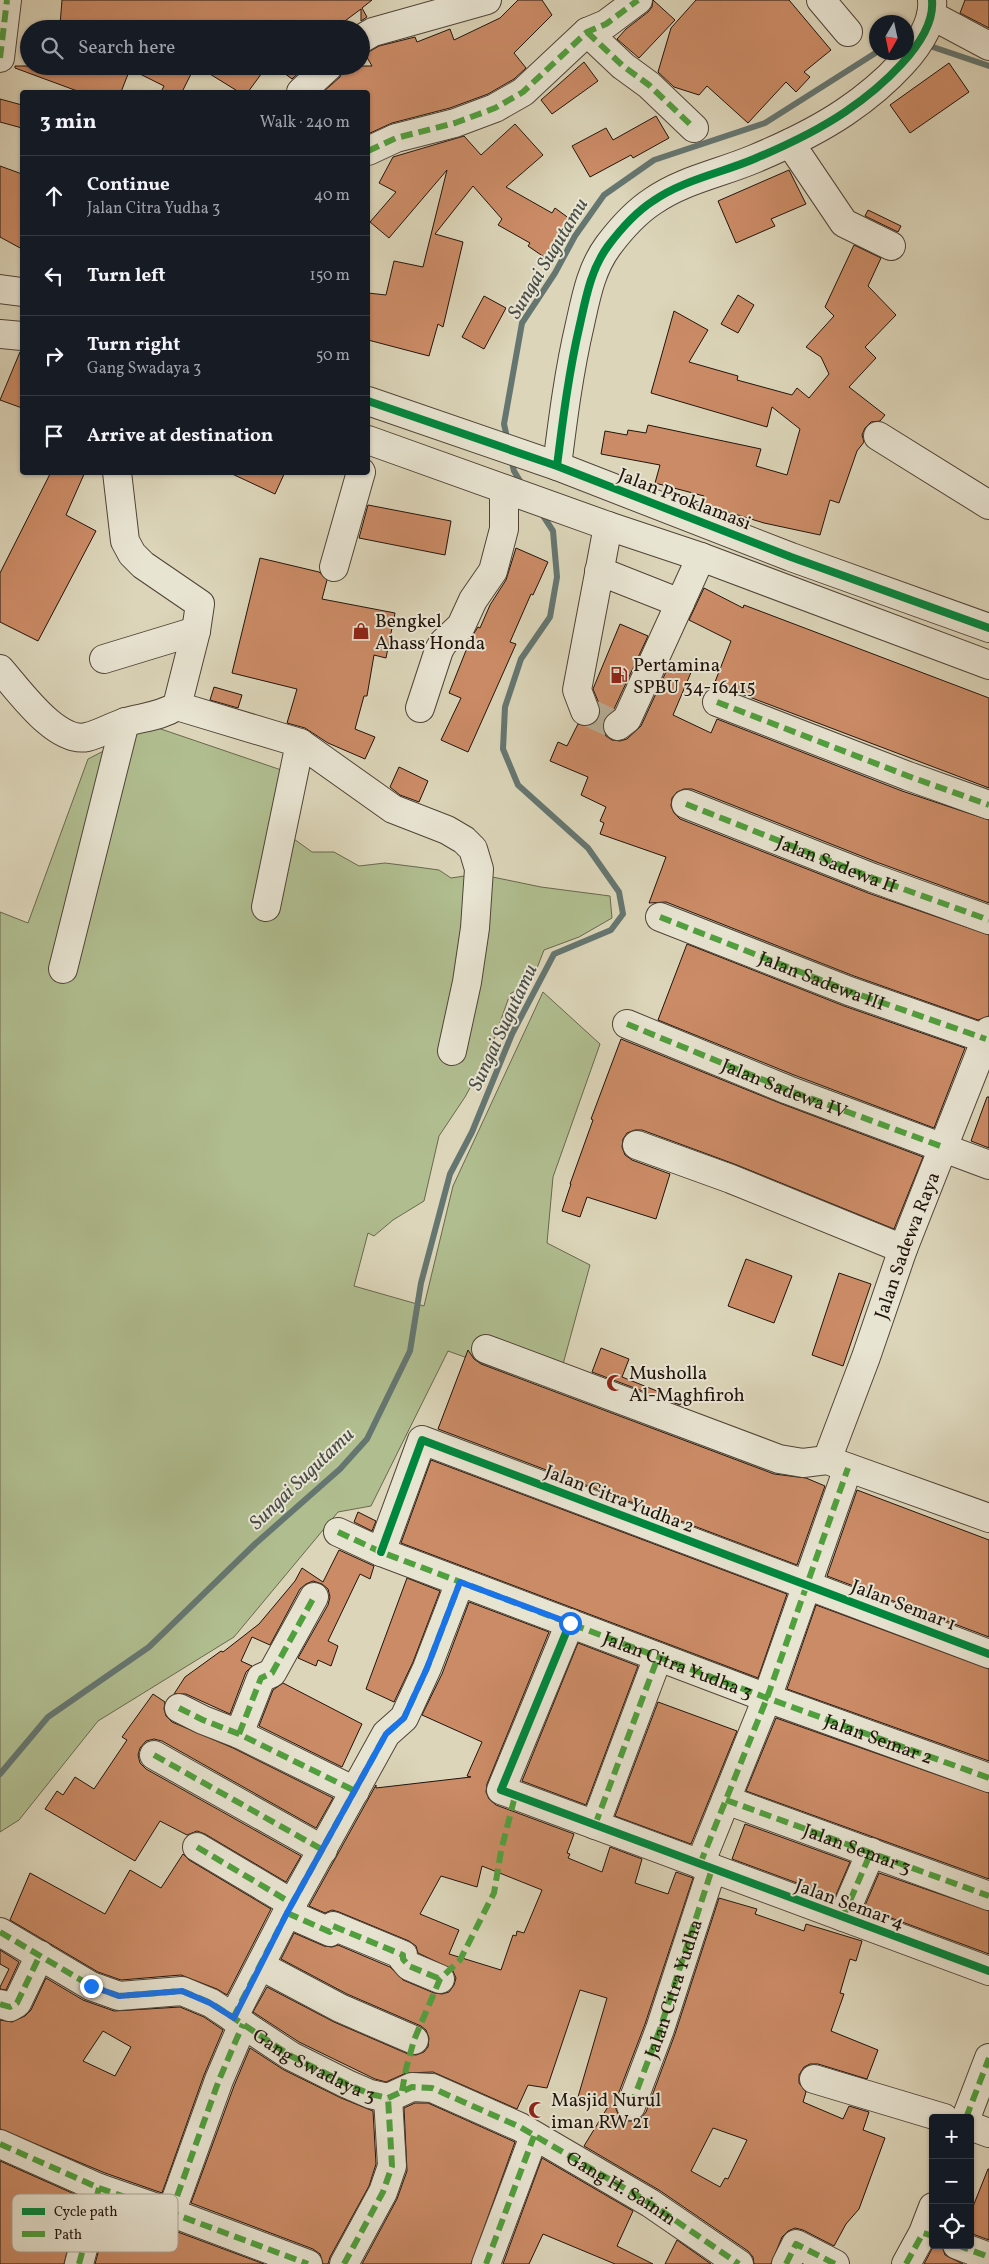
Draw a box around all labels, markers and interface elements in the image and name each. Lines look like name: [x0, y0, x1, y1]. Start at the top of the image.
north arrow: [869, 15, 914, 60]
search box: [20, 20, 370, 75]
icon: search: [38, 34, 66, 62]
text: Search here: [78, 35, 175, 61]
text: 3 min: [40, 108, 96, 137]
text: Walk · 240 m: [260, 112, 350, 134]
text: Continue: [87, 172, 170, 198]
icon: ahead: [40, 182, 68, 210]
text: 40 m: [314, 185, 350, 207]
water label: Sungai Sugutamu: [502, 193, 596, 325]
text: Jalan Citra Yudha 3: [87, 198, 220, 220]
icon: left: [40, 262, 68, 290]
text: Turn left: [87, 263, 166, 289]
text: 150 m: [309, 265, 350, 287]
text: Turn right: [87, 332, 180, 358]
icon: right: [40, 342, 68, 370]
text: 50 m: [316, 345, 350, 367]
text: Gang Swadaya 3: [87, 358, 201, 380]
icon: arrive: [40, 422, 68, 450]
text: Arrive at destination: [87, 423, 273, 449]
street label: Jalan Proklamasi: [614, 463, 755, 537]
place label: Bengkel Ahass Honda: [375, 609, 485, 657]
shop icon: Bengkel Ahass Honda: [351, 621, 371, 641]
place label: Pertamina SPBU 34-16415: [633, 653, 756, 701]
fuel station icon: Pertamina SPBU 34-16415: [609, 665, 629, 685]
street label: Jalan Sadewa II: [772, 830, 900, 900]
street label: Jalan Sadewa III: [754, 946, 888, 1018]
water label: Sungai Sugutamu: [462, 960, 545, 1096]
street label: Jalan Sadewa IV: [717, 1053, 851, 1126]
street label: Jalan Sadewa Raya: [869, 1168, 947, 1323]
place label: Musholla Al-Maghfiroh: [629, 1361, 745, 1409]
mosque icon: Musholla Al-Maghfiroh: [605, 1373, 625, 1393]
water label: Sungai Sugutamu: [244, 1422, 361, 1537]
street label: Jalan Citra Yudha 2: [541, 1459, 698, 1540]
street label: Jalan Semar 1: [847, 1574, 960, 1638]
route start: [559, 1612, 582, 1635]
street label: Jalan Citra Yudha 3: [599, 1626, 756, 1706]
street label: Jalan Semar 2: [820, 1709, 936, 1772]
street label: Jalan Semar 3: [799, 1818, 915, 1882]
street label: Jalan Semar 4: [791, 1873, 908, 1937]
street label: Jalan Citra Yudha: [639, 1916, 710, 2062]
route end: [80, 1975, 103, 1998]
street label: Gang Swadaya 3: [247, 2023, 377, 2110]
place label: Masjid Nurul iman RW 21: [551, 2088, 661, 2136]
mosque icon: Masjid Nurul iman RW 21: [527, 2100, 547, 2120]
map controls: [929, 2114, 974, 2249]
button: +: [929, 2114, 974, 2159]
street label: Gang H. Sainin: [561, 2146, 681, 2232]
button: −: [929, 2159, 974, 2204]
legend: [12, 2194, 178, 2252]
text: Cycle path: [54, 2203, 118, 2222]
button: locate: [929, 2204, 974, 2249]
text: Path: [54, 2226, 82, 2245]

